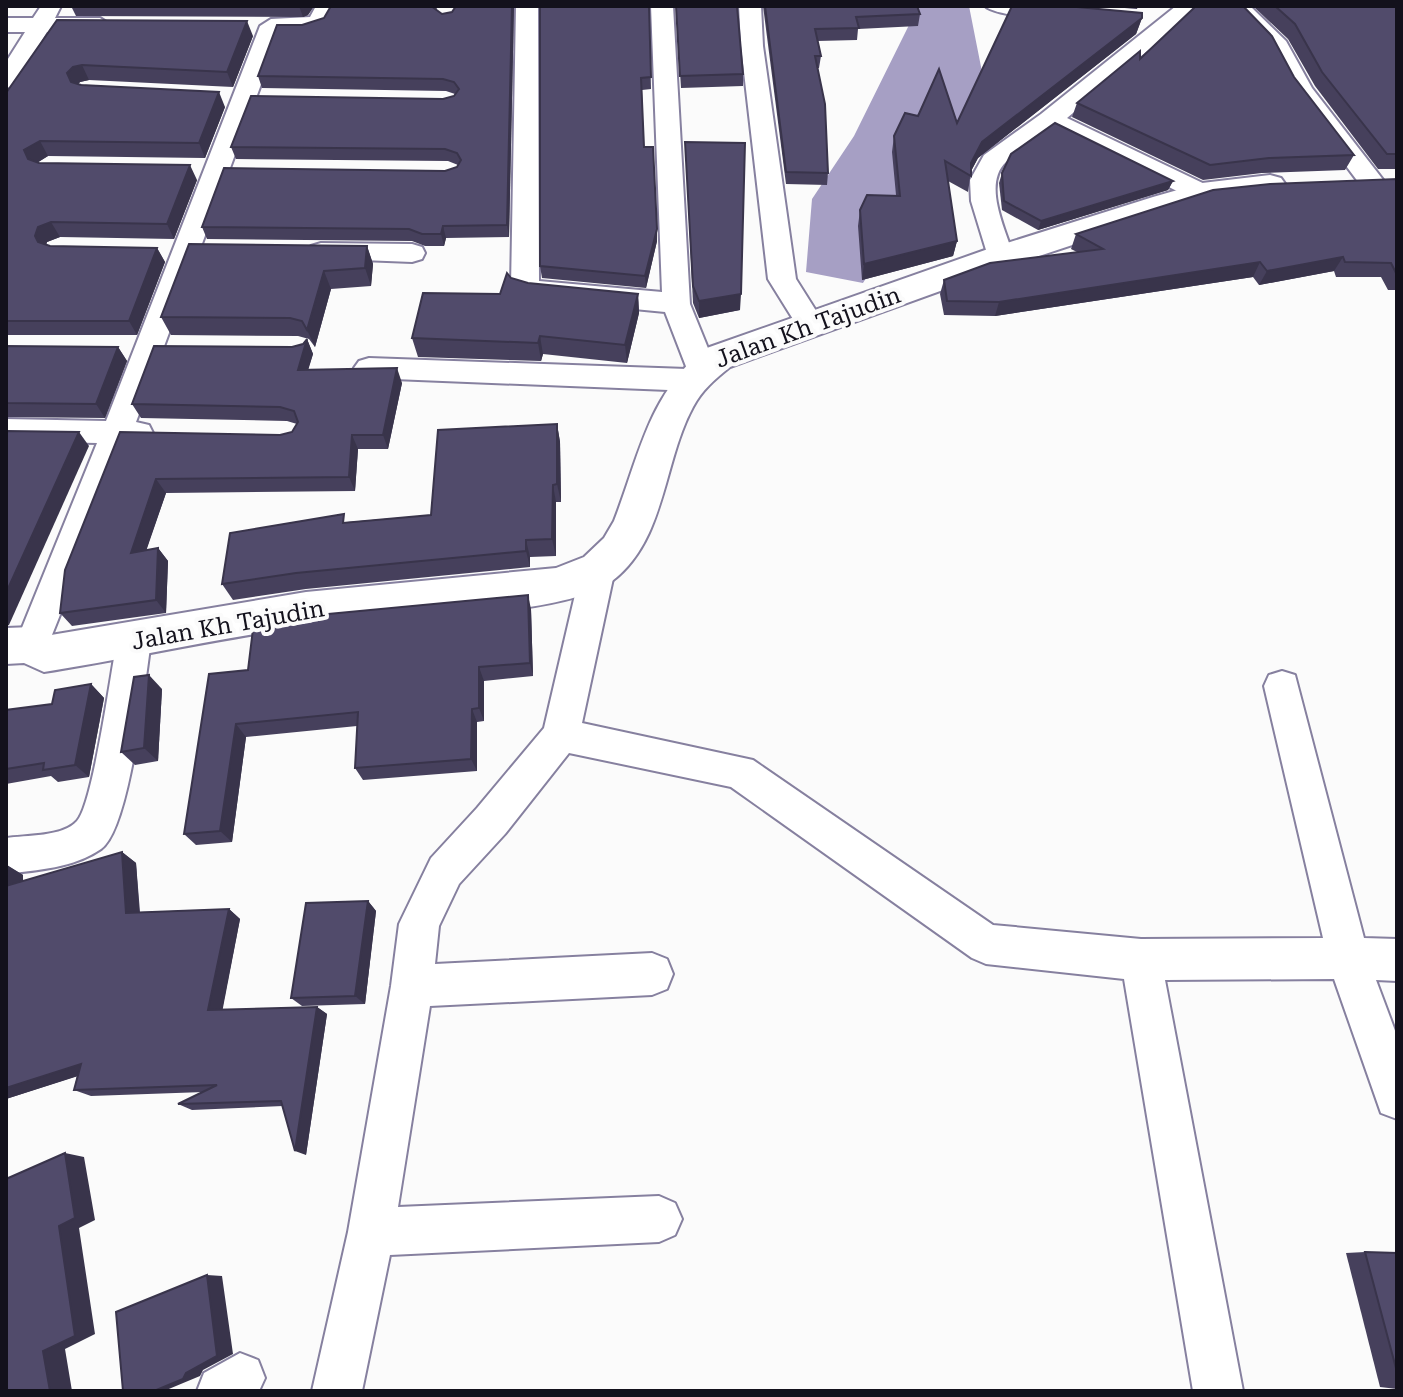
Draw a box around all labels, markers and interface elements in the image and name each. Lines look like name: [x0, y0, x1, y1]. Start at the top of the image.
street label: Jalan Kh Tajudin: [712, 280, 904, 374]
street label: Jalan Kh Tajudin: [129, 594, 327, 656]

